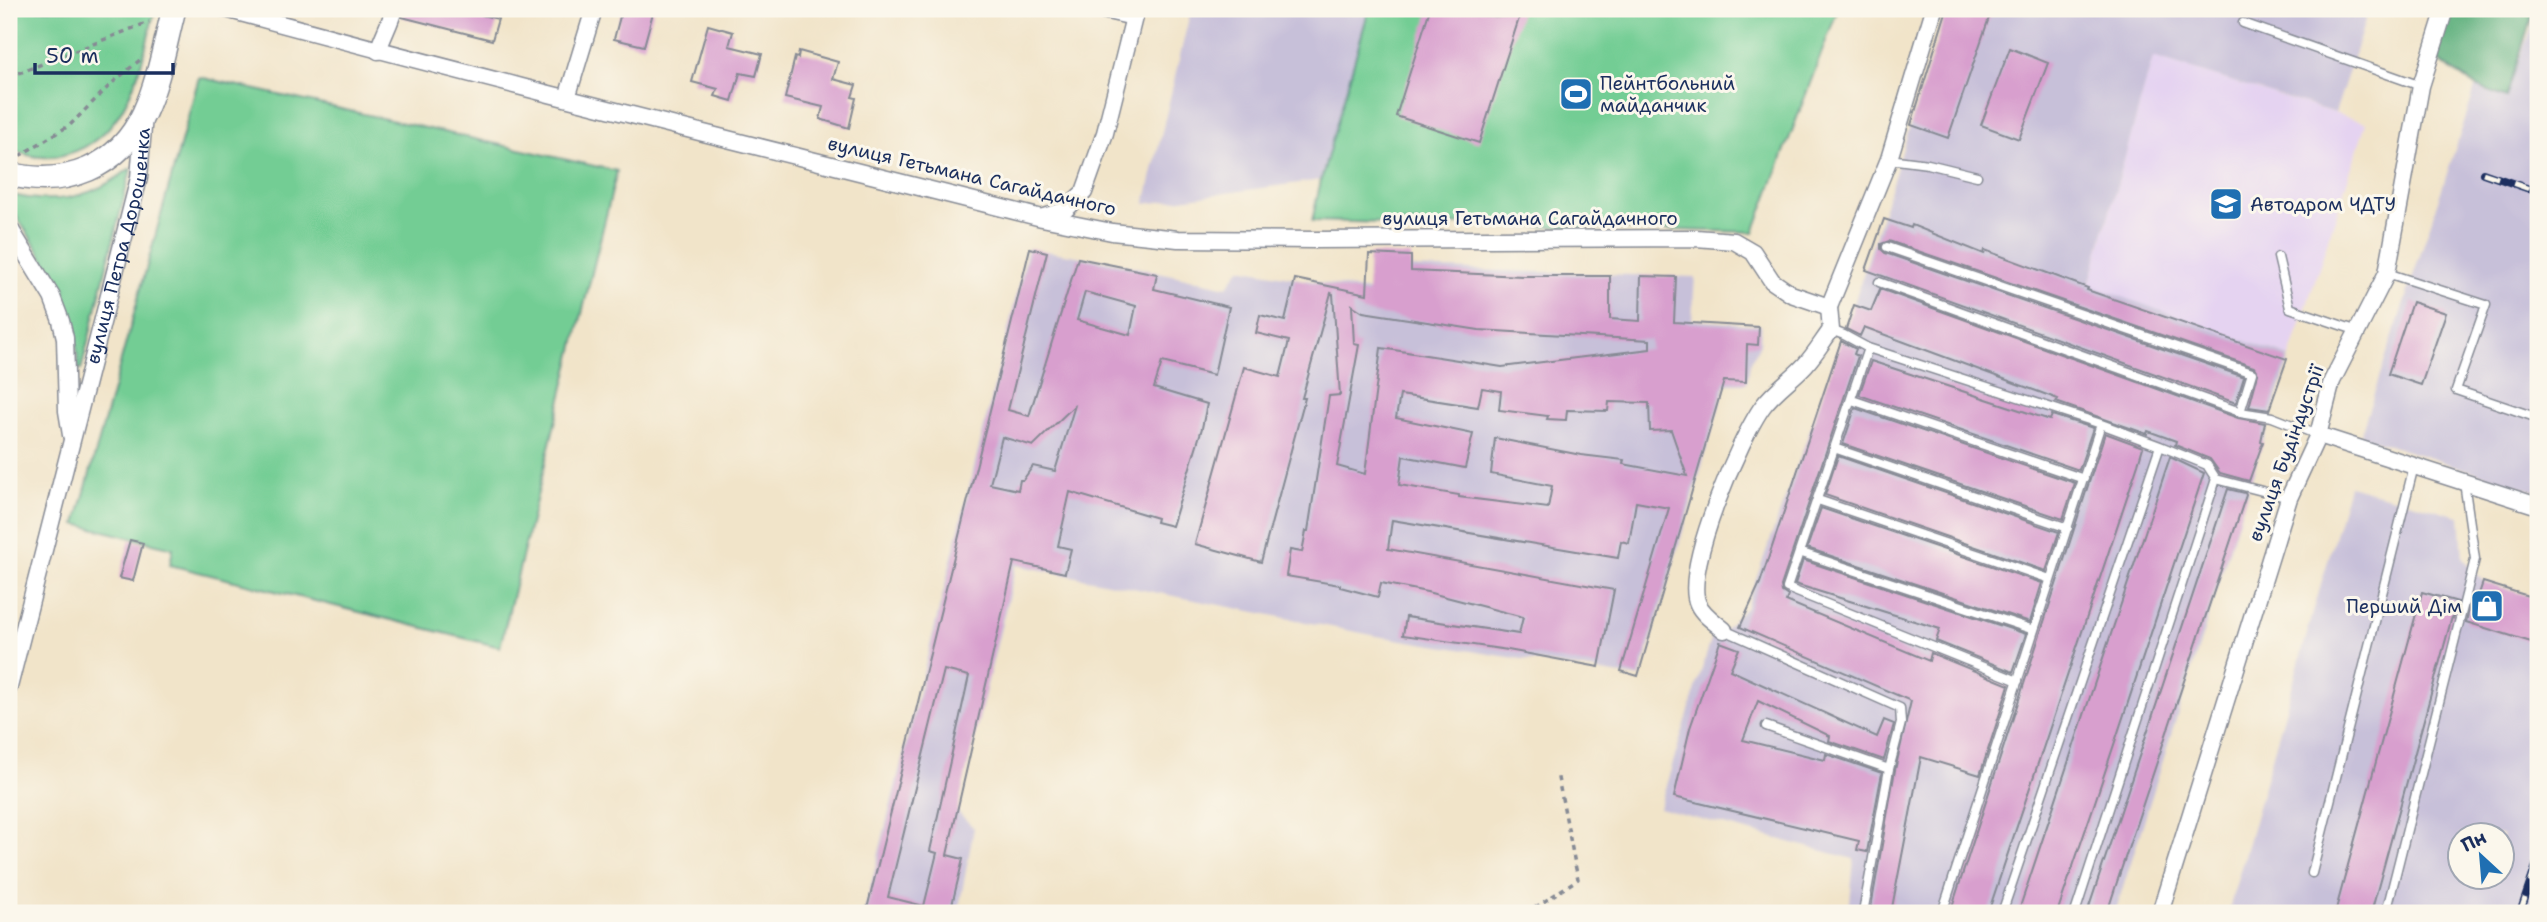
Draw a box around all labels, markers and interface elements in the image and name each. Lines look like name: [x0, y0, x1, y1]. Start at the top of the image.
scale bar: [35, 32, 173, 76]
text: 50 m: [46, 42, 99, 70]
place label: Пейнтбольний майданчик: [1600, 71, 1735, 118]
sports icon: Пейнтбольний майданчик: [1557, 75, 1595, 113]
street label: вулиця Петра Дорошенка: [80, 126, 155, 366]
street label: вулиця Гетьмана Сагайдачного: [825, 131, 1119, 221]
school or university icon: Автодром ЧДТУ: [2207, 185, 2245, 223]
place label: Автодром ЧДТУ: [2250, 192, 2396, 217]
street label: вулиця Гетьмана Сагайдачного: [1382, 206, 1678, 231]
street label: вулиця Будіндустрії: [2242, 361, 2330, 545]
shop icon: Перший Дім: [2468, 587, 2506, 625]
place label: Перший Дім: [2346, 594, 2462, 619]
north arrow: [2446, 820, 2516, 890]
text: Пн: [2457, 824, 2491, 858]

